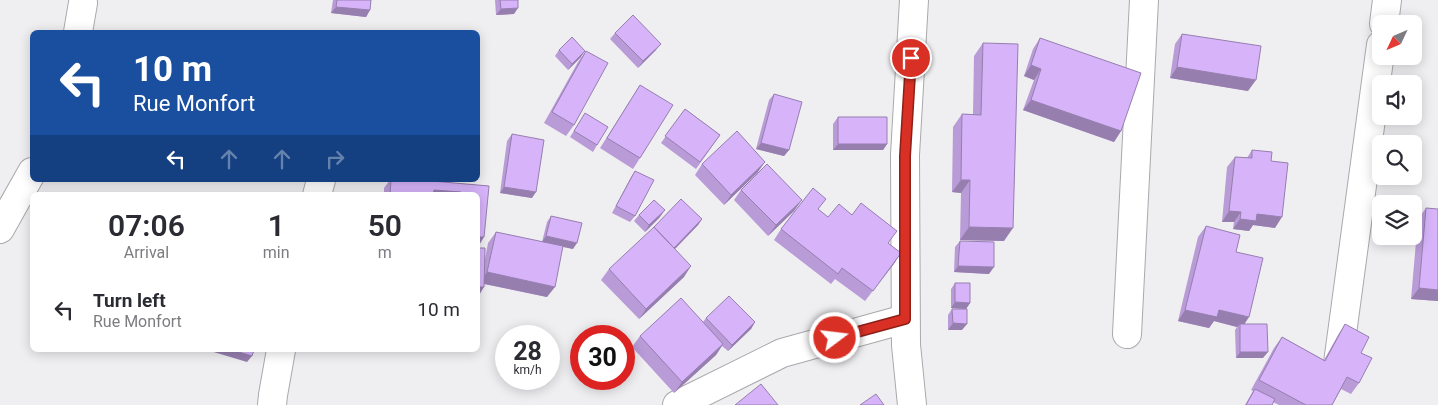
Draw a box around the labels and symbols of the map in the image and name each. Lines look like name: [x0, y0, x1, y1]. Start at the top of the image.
north arrow: [1372, 15, 1422, 65]
pin: [890, 37, 932, 79]
position arrow: [808, 311, 860, 363]
speed limit sign: 30: [570, 325, 635, 390]

